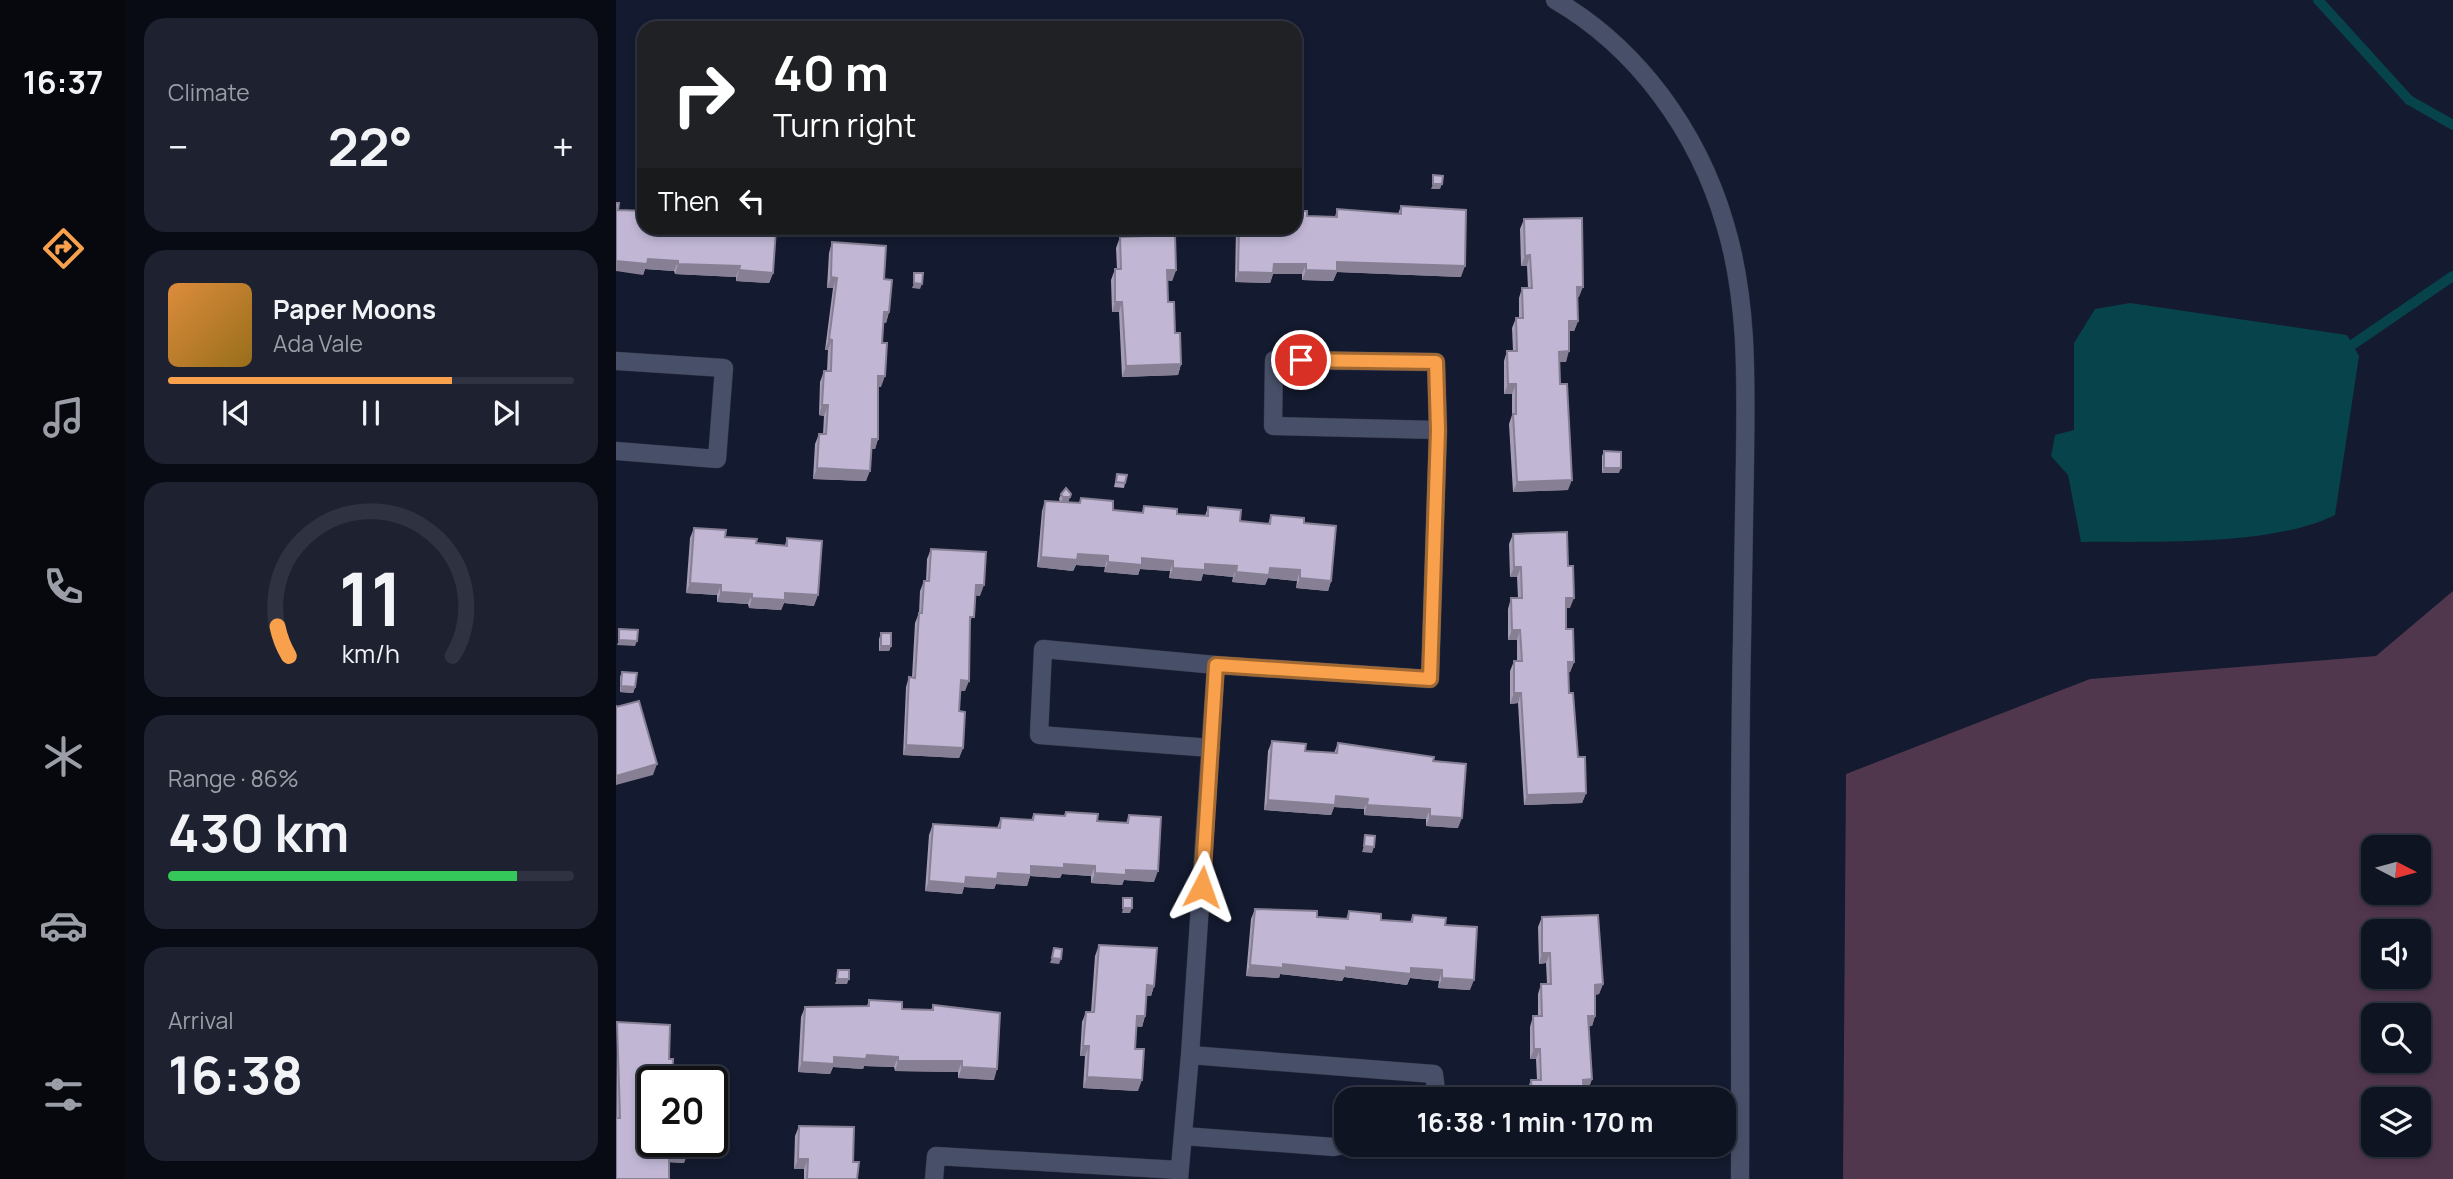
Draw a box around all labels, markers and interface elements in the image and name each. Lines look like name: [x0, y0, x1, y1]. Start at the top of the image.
text: 40 m: [773, 39, 889, 106]
icon: right: [658, 49, 749, 140]
text: 16:37: [23, 60, 103, 104]
text: Climate: [168, 76, 250, 108]
text: Turn right: [773, 103, 916, 147]
text: 22°: [328, 111, 413, 182]
text: −: [168, 120, 189, 172]
text: +: [552, 120, 574, 172]
icon: left: [733, 182, 771, 220]
text: Then: [658, 183, 719, 219]
icon: directions: [39, 224, 88, 273]
text: Paper Moons: [273, 291, 436, 327]
text: Ada Vale: [273, 327, 363, 359]
pin: [1271, 330, 1331, 390]
icon: arrive: [1282, 341, 1320, 379]
icon: music: [39, 393, 88, 442]
icon: previous: [217, 394, 255, 432]
icon: pause: [352, 394, 390, 432]
icon: next: [487, 394, 525, 432]
text: 11: [339, 548, 403, 648]
icon: phone: [39, 562, 88, 611]
text: km/h: [342, 635, 400, 670]
icon: climate: [39, 732, 88, 781]
text: Range · 86%: [168, 762, 299, 794]
text: 430 km: [168, 797, 349, 868]
north arrow: [2361, 835, 2431, 905]
map controls: [2361, 835, 2431, 1157]
position arrow: [1165, 850, 1239, 924]
icon: car: [39, 901, 88, 950]
button: sound: [2361, 919, 2431, 989]
button: search: [2361, 1003, 2431, 1073]
text: Arrival: [168, 1004, 234, 1036]
text: 16:38: [168, 1039, 303, 1110]
speed limit sign: 20: [637, 1066, 728, 1157]
icon: filters: [39, 1070, 88, 1119]
button: layers: [2361, 1087, 2431, 1157]
text: 16:38 · 1 min · 170 m: [1417, 1104, 1653, 1140]

